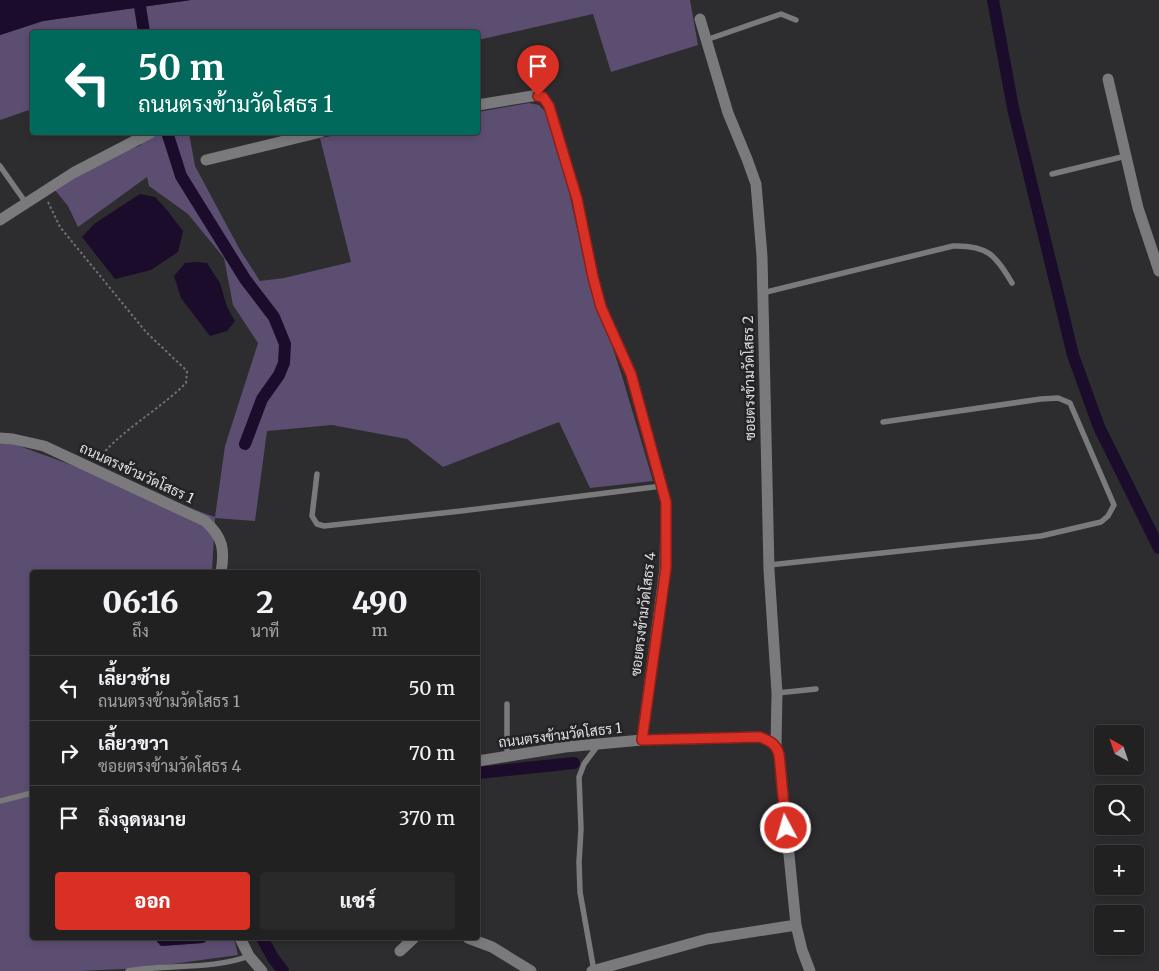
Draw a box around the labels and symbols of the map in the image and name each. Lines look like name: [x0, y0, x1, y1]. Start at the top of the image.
pin: [517, 45, 559, 96]
street label: ซอยตรงข้ามวัดโสธร 2: [739, 315, 759, 441]
street label: ถนนตรงข้ามวัดโสธร 1: [77, 439, 197, 507]
street label: ซอยตรงข้ามวัดโสธร 4: [626, 550, 660, 677]
street label: ถนนตรงข้ามวัดโสธร 1: [497, 718, 623, 752]
north arrow: [1094, 725, 1144, 775]
position arrow: [759, 801, 811, 853]

